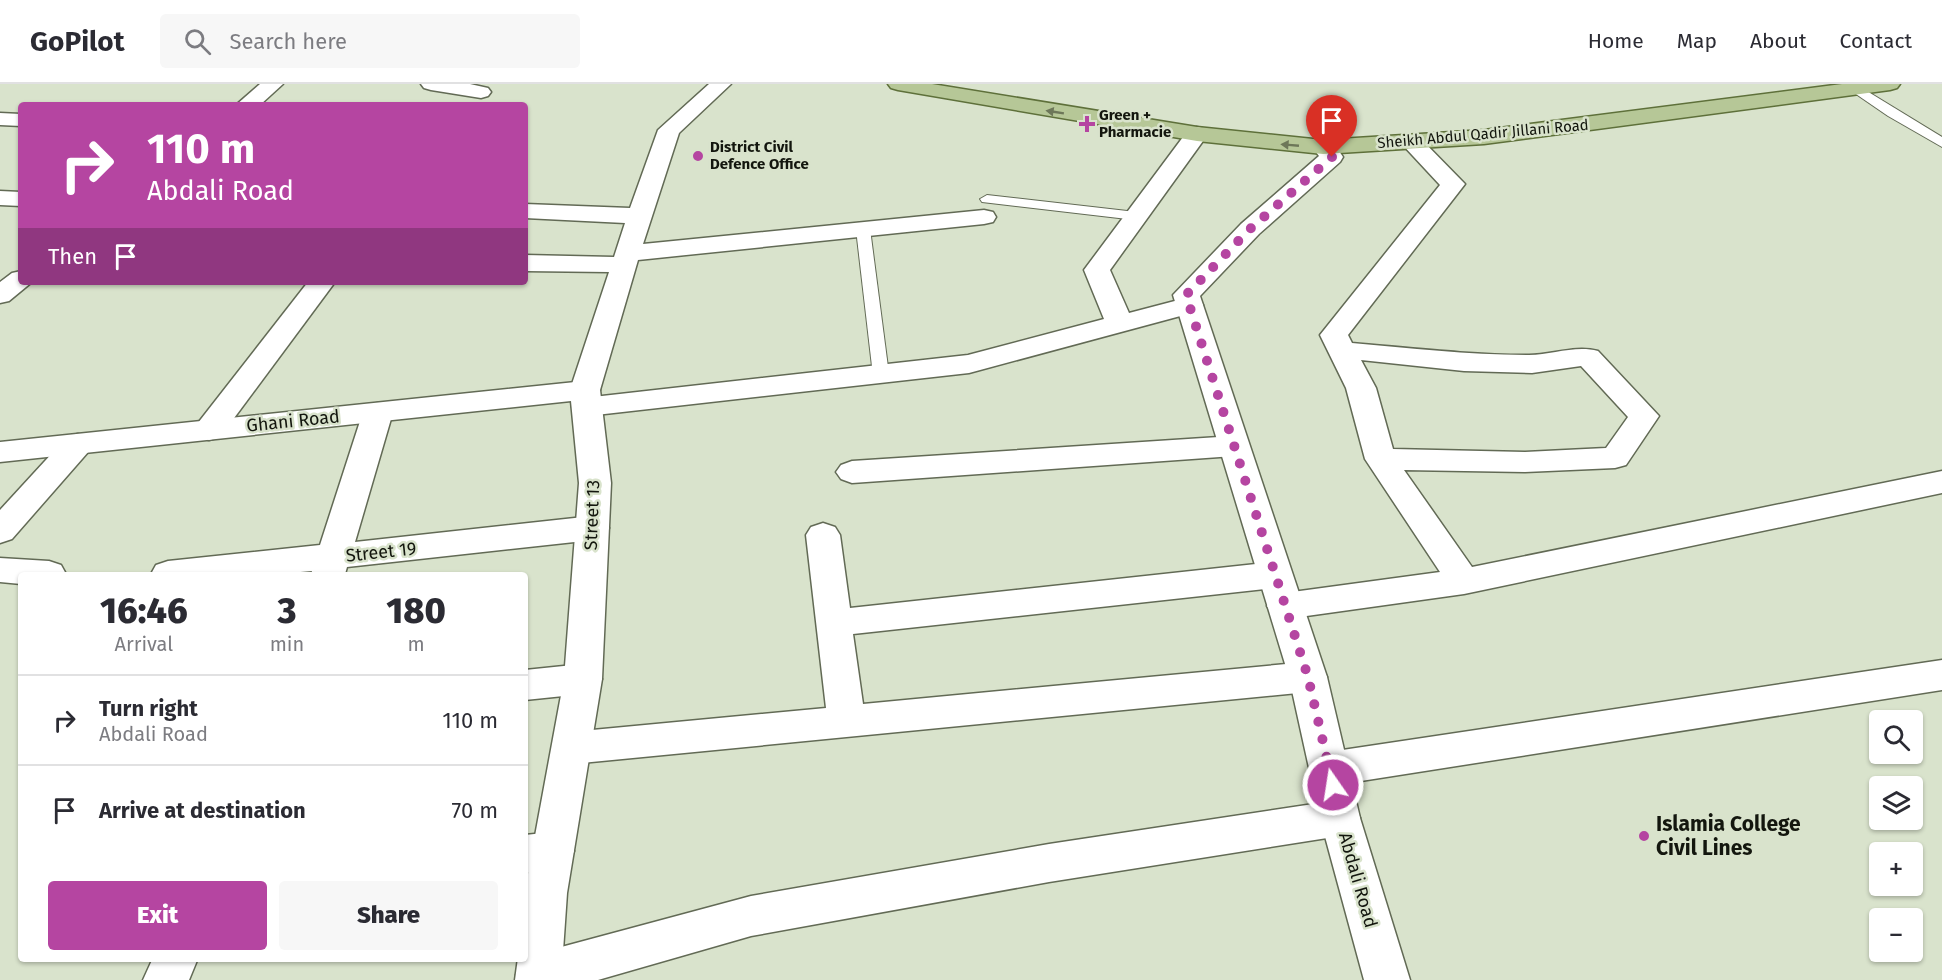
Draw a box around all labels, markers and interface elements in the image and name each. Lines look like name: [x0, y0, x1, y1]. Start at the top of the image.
search box: [160, 14, 580, 68]
text: GoPilot: [30, 25, 124, 58]
icon: search: [181, 25, 214, 58]
text: Search here: [229, 28, 347, 55]
text: Home: [1588, 28, 1644, 54]
text: Map: [1677, 28, 1717, 54]
text: About: [1750, 28, 1807, 54]
text: Contact: [1840, 28, 1912, 54]
pin: [1306, 95, 1357, 157]
icon: arrive: [1315, 104, 1348, 137]
place label: Green + Pharmacie: [1099, 106, 1171, 141]
one-way arrow: [1045, 107, 1064, 116]
street label: Sheikh Abdul Qadir Jillani Road: [1377, 116, 1589, 152]
marker: Green + Pharmacie: [1080, 117, 1094, 131]
text: 110 m: [147, 124, 255, 174]
icon: right: [48, 126, 126, 204]
place label: District Civil Defence Office: [710, 138, 809, 173]
one-way arrow: [1280, 140, 1299, 149]
marker: District Civil Defence Office: [691, 149, 705, 163]
text: Abdali Road: [147, 175, 294, 207]
icon: arrive: [109, 240, 142, 273]
text: Then: [48, 243, 97, 270]
street label: Ghani Road: [245, 405, 341, 437]
street label: Street 13: [580, 479, 604, 551]
street label: Street 19: [345, 537, 417, 567]
text: 16:46: [100, 589, 188, 633]
text: 3: [277, 589, 296, 633]
text: 180: [386, 589, 446, 633]
text: Arrival: [115, 632, 173, 656]
text: min: [270, 632, 304, 656]
text: m: [407, 632, 425, 656]
text: Turn right: [99, 695, 198, 722]
icon: right: [48, 704, 81, 737]
text: 110 m: [442, 707, 498, 734]
map controls: [1869, 710, 1923, 962]
button: search: [1869, 710, 1923, 764]
text: Abdali Road: [99, 722, 208, 746]
position arrow: [1301, 753, 1365, 817]
button: layers: [1869, 776, 1923, 830]
icon: arrive: [48, 794, 81, 827]
text: Arrive at destination: [99, 797, 306, 824]
text: 70 m: [452, 797, 498, 824]
place label: Islamia College Civil Lines: [1656, 811, 1801, 861]
marker: Islamia College Civil Lines: [1637, 829, 1651, 843]
street label: Abdali Road: [1334, 830, 1382, 930]
button: +: [1869, 842, 1923, 896]
button: Exit: [48, 881, 267, 950]
button: Share: [279, 881, 498, 950]
button: −: [1869, 908, 1923, 962]

